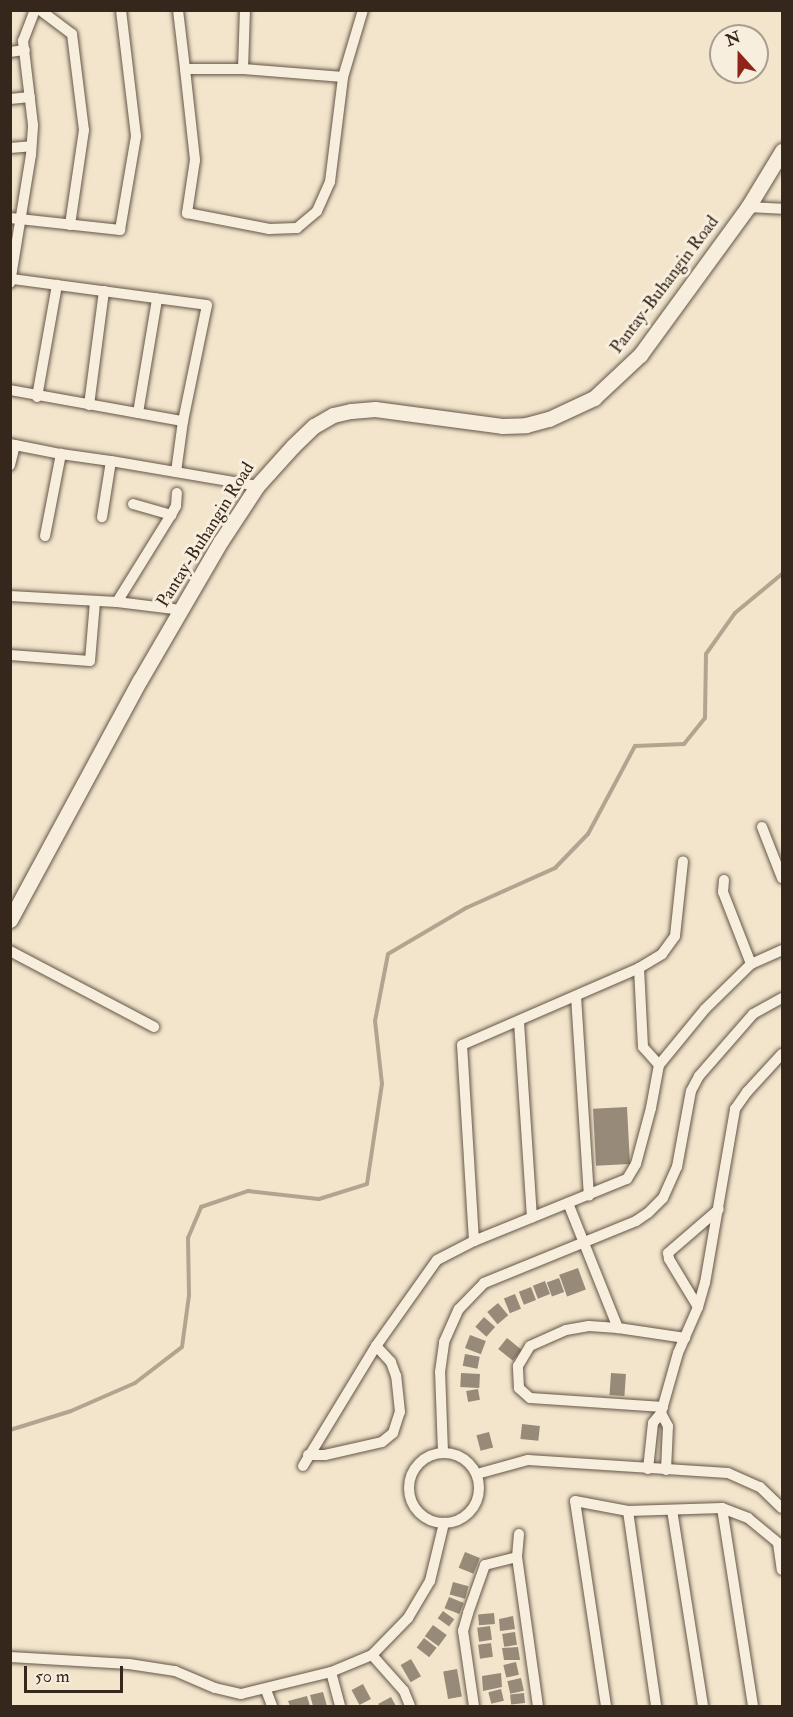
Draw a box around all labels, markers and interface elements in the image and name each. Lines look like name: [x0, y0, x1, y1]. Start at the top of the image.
north arrow: [709, 24, 769, 84]
text: N: [723, 27, 744, 51]
street label: Pantay-Buhangin Road: [606, 212, 724, 358]
street label: Pantay-Buhangin Road: [153, 459, 259, 611]
scale bar: [27, 1654, 126, 1692]
text: 50 m: [35, 1665, 70, 1688]

